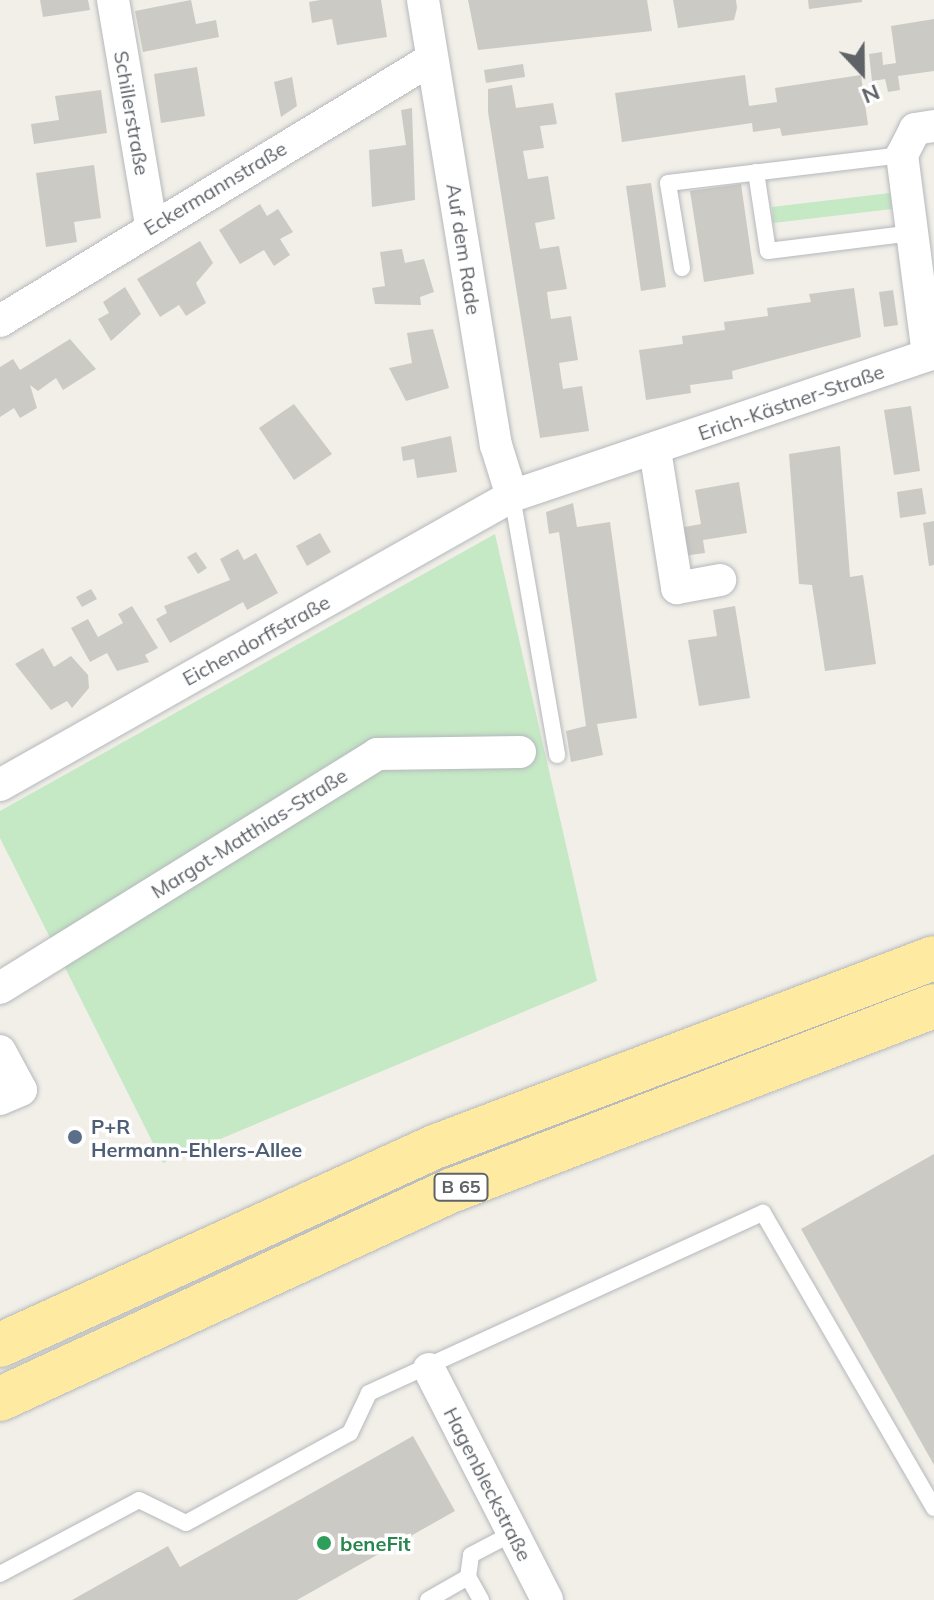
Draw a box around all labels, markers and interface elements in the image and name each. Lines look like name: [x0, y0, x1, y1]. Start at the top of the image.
north arrow: [822, 32, 902, 112]
street label: Schillerstraße: [109, 49, 155, 177]
text: N: [858, 78, 884, 110]
street label: Eckermannstraße: [139, 136, 291, 240]
street label: Auf dem Rade: [442, 182, 486, 316]
street label: Erich-Kästner-Straße: [695, 359, 887, 445]
street label: Eichendorffstraße: [178, 590, 334, 690]
street label: Margot-Matthias-Straße: [147, 763, 351, 903]
place label: P+R Hermann-Ehlers-Allee: [91, 1114, 302, 1161]
marker: P+R Hermann-Ehlers-Allee: [66, 1128, 84, 1146]
road number: B 65: [433, 1173, 489, 1201]
street label: Hagenbleckstraße: [439, 1403, 537, 1565]
place label: beneFit: [340, 1531, 411, 1555]
marker: beneFit: [315, 1534, 333, 1552]

